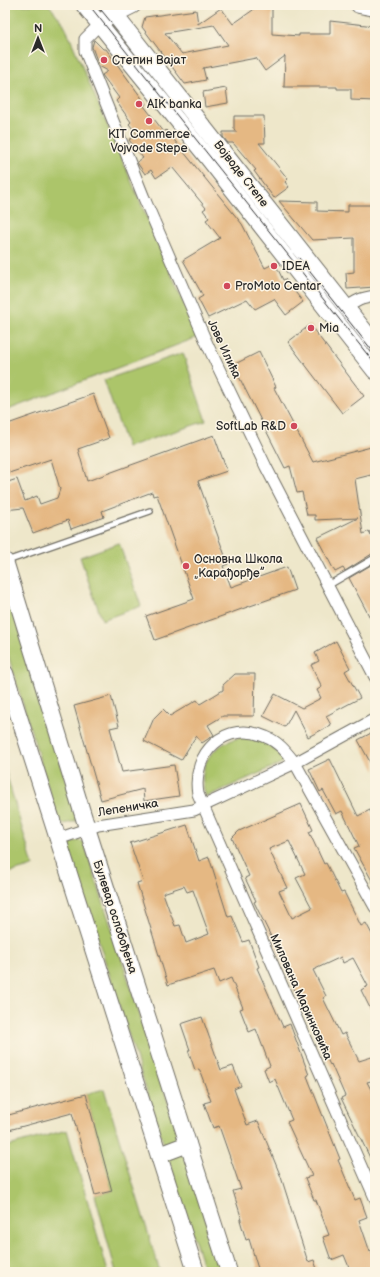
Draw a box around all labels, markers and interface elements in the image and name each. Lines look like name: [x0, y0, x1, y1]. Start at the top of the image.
north arrow: [18, 18, 58, 58]
text: N: [34, 22, 42, 35]
place label: Степин Вајат: [112, 53, 187, 68]
marker: Степин Вајат: [99, 55, 109, 65]
place label: AIK banka: [147, 97, 202, 112]
marker: AIK banka: [134, 99, 144, 109]
marker: KIT Commerce Vojvode Stepe: [144, 116, 154, 126]
place label: KIT Commerce Vojvode Stepe: [108, 127, 190, 156]
street label: Војводе Степе: [210, 138, 272, 210]
place label: IDEA: [282, 259, 310, 274]
marker: IDEA: [269, 261, 279, 271]
place label: ProMoto Centar: [235, 279, 321, 294]
marker: ProMoto Centar: [222, 281, 232, 291]
street label: Јове Илића: [204, 317, 244, 381]
place label: Mia: [319, 321, 339, 336]
marker: Mia: [306, 323, 316, 333]
place label: SoftLab R&D: [216, 419, 286, 434]
marker: SoftLab R&D: [289, 421, 299, 431]
place label: Основна Школа „Карађорђе”: [194, 552, 283, 581]
marker: Основна Школа „Карађорђе”: [181, 561, 191, 571]
street label: Лепеничка: [96, 796, 159, 820]
street label: Булевар ослобођења: [90, 858, 140, 976]
street label: Милована Маринковића: [266, 932, 336, 1062]

